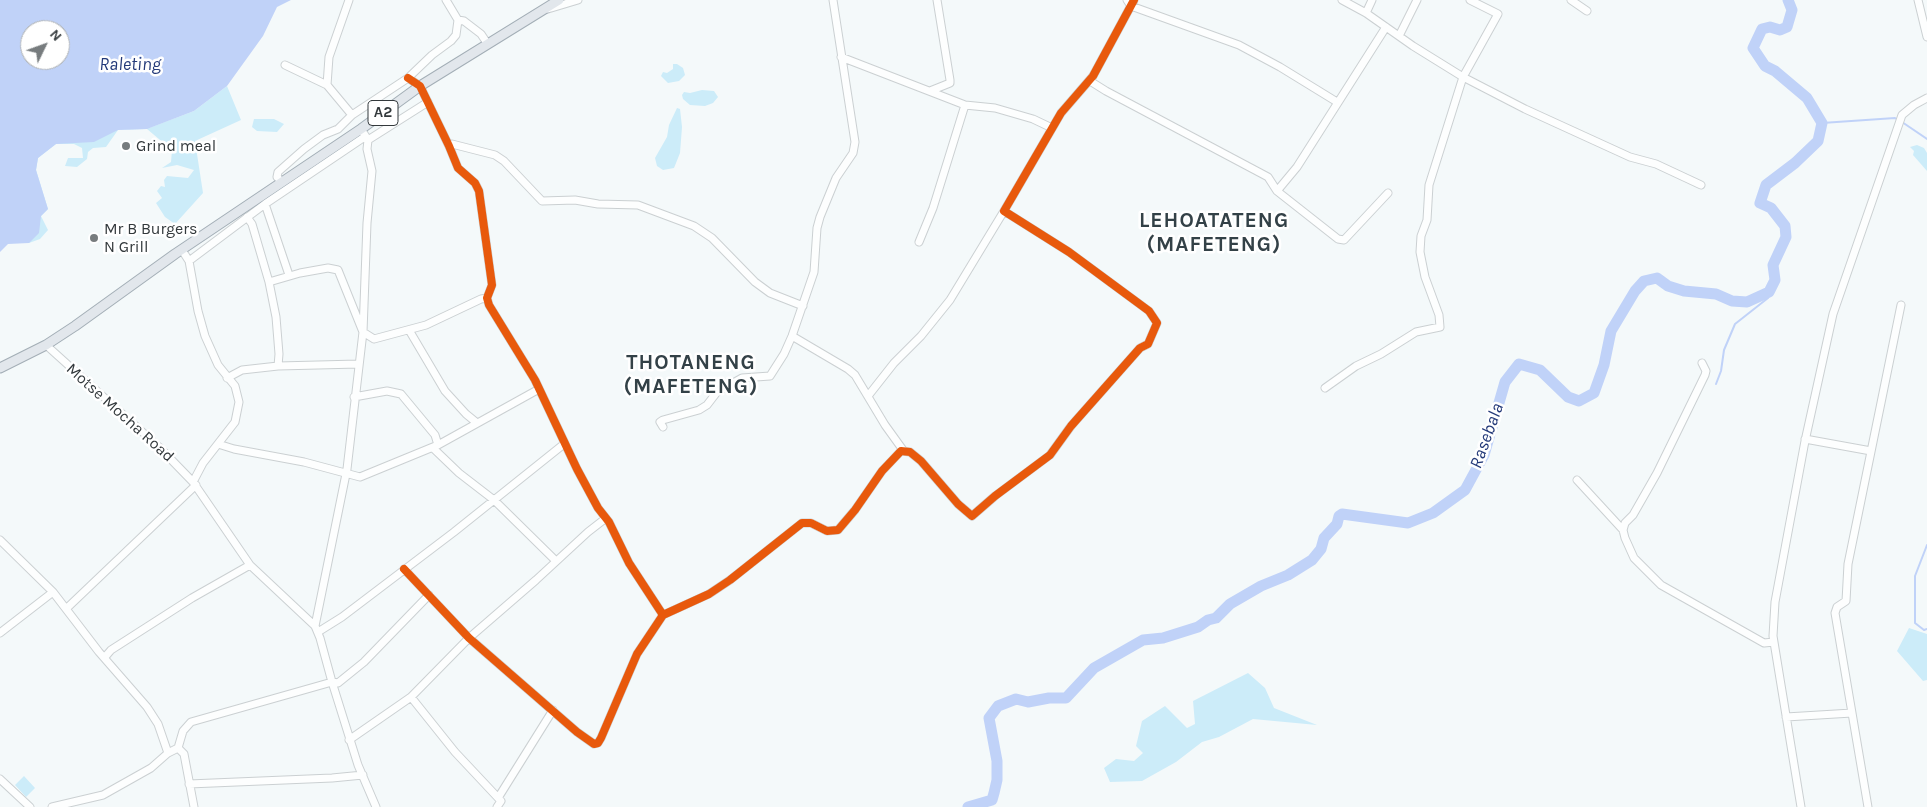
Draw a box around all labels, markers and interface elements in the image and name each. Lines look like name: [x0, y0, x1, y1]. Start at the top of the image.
north arrow: [20, 20, 70, 70]
text: N: [46, 26, 65, 45]
water label: Raleting: [99, 54, 161, 76]
road number: A2: [368, 100, 398, 126]
place label: Grind meal: [136, 136, 216, 156]
marker: Grind meal: [120, 140, 132, 152]
district label: LEHOATATENG (MAFETENG): [1138, 208, 1290, 258]
place label: Mr B Burgers N Grill: [104, 219, 197, 257]
marker: Mr B Burgers N Grill: [88, 232, 100, 244]
district label: THOTANENG (MAFETENG): [622, 350, 760, 400]
street label: Motse Mocha Road: [62, 360, 178, 466]
water label: Rasebala: [1465, 400, 1509, 472]

